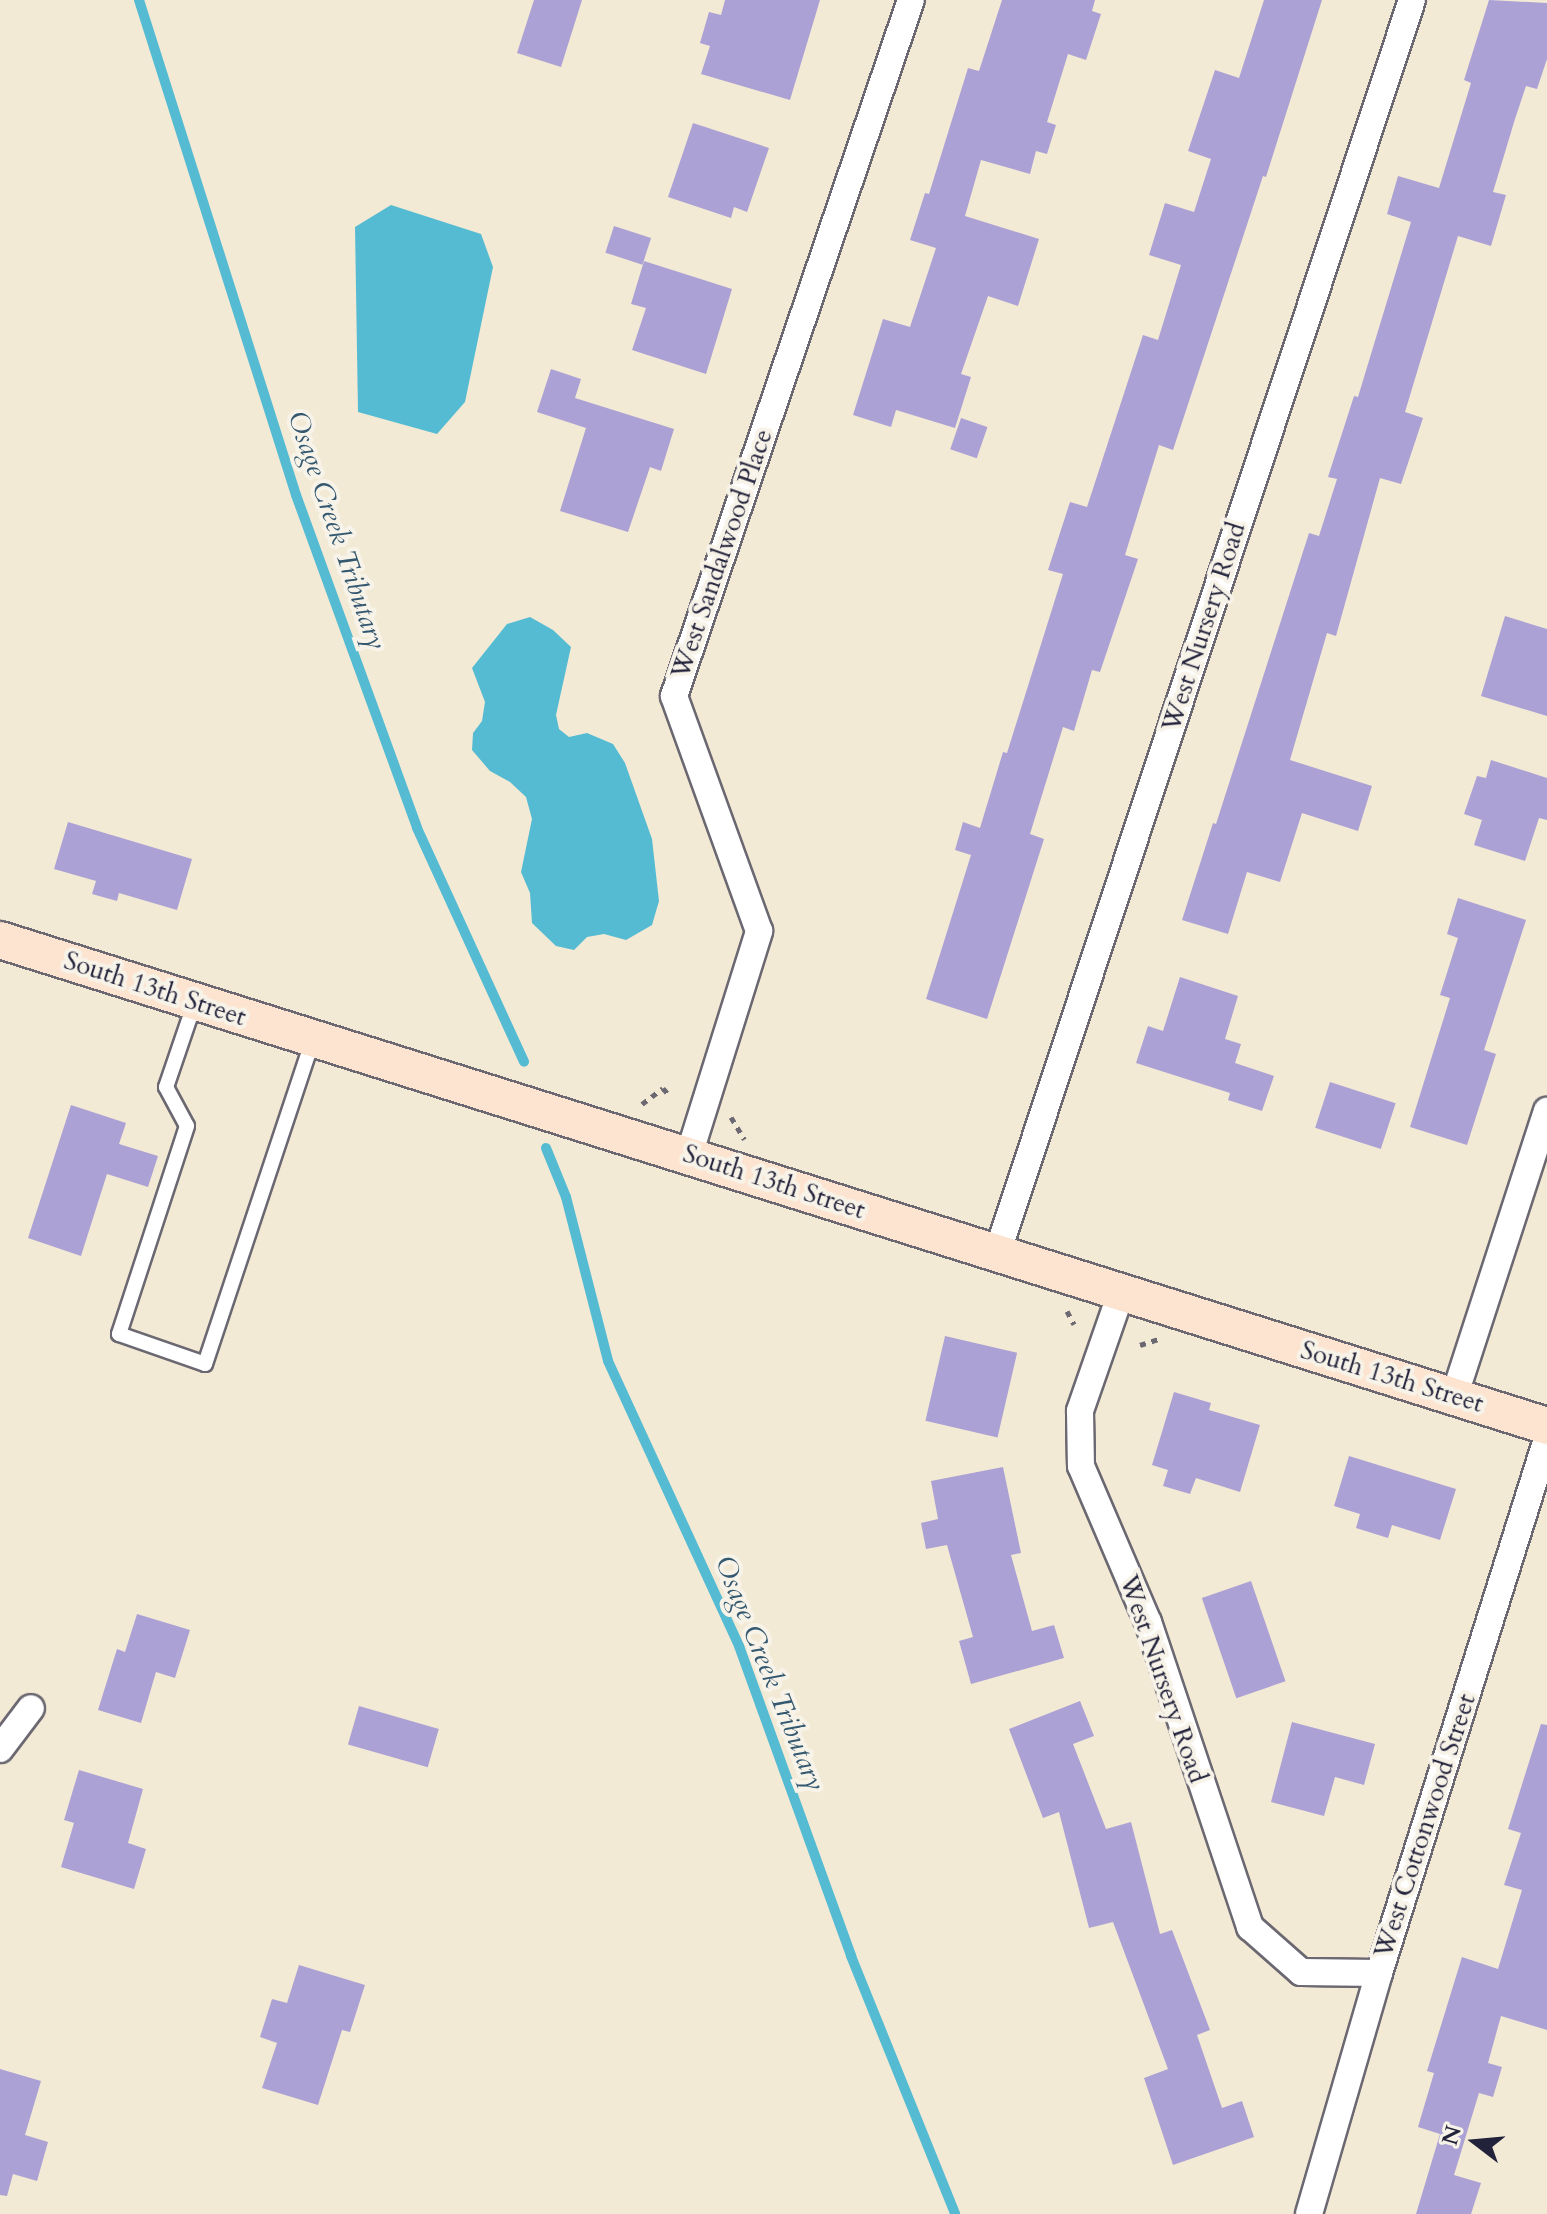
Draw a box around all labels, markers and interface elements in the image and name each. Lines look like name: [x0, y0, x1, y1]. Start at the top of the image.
water label: Osage Creek Tributary: [280, 406, 394, 654]
street label: West Sandalwood Place: [665, 425, 779, 683]
street label: West Nursery Road: [1155, 518, 1253, 736]
street label: South 13th Street: [60, 945, 250, 1033]
street label: South 13th Street: [679, 1138, 869, 1226]
street label: South 13th Street: [1297, 1334, 1487, 1420]
water label: Osage Creek Tributary: [708, 1551, 832, 1795]
street label: West Nursery Road: [1113, 1571, 1213, 1787]
street label: West Cottonwood Street: [1368, 1690, 1482, 1962]
north arrow: [1435, 2102, 1515, 2182]
text: N: [1435, 2122, 1469, 2149]

